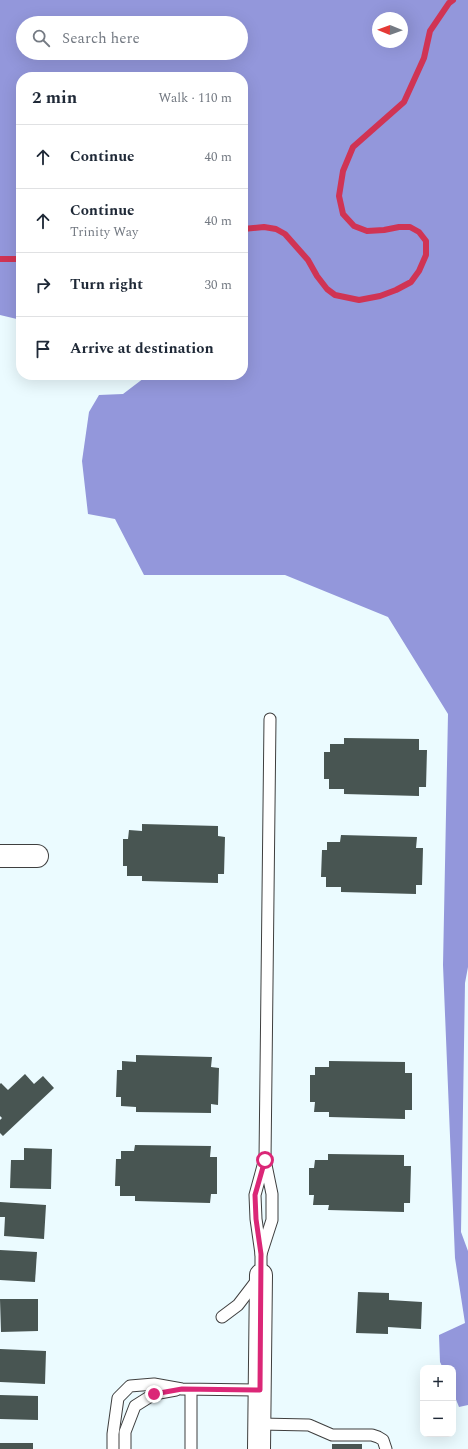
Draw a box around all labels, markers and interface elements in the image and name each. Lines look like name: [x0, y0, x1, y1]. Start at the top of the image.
north arrow: [372, 12, 408, 48]
search box: [16, 16, 248, 60]
icon: search: [30, 27, 52, 49]
text: Search here: [62, 27, 140, 50]
text: 2 min: [32, 85, 77, 111]
text: Walk · 110 m: [158, 88, 232, 108]
text: Continue: [70, 145, 135, 168]
icon: ahead: [32, 146, 54, 168]
text: 40 m: [205, 147, 232, 167]
text: Continue: [70, 199, 135, 222]
icon: ahead: [32, 210, 54, 232]
text: 40 m: [205, 211, 232, 231]
text: Trinity Way: [70, 222, 138, 242]
text: Turn right: [70, 273, 143, 296]
icon: right: [32, 274, 54, 296]
text: 30 m: [205, 275, 232, 295]
text: Arrive at destination: [70, 337, 214, 360]
icon: arrive: [32, 338, 54, 360]
route start: [256, 1151, 274, 1169]
map controls: [420, 1365, 456, 1437]
button: +: [420, 1365, 456, 1401]
route end: [145, 1385, 163, 1403]
button: −: [420, 1401, 456, 1437]

